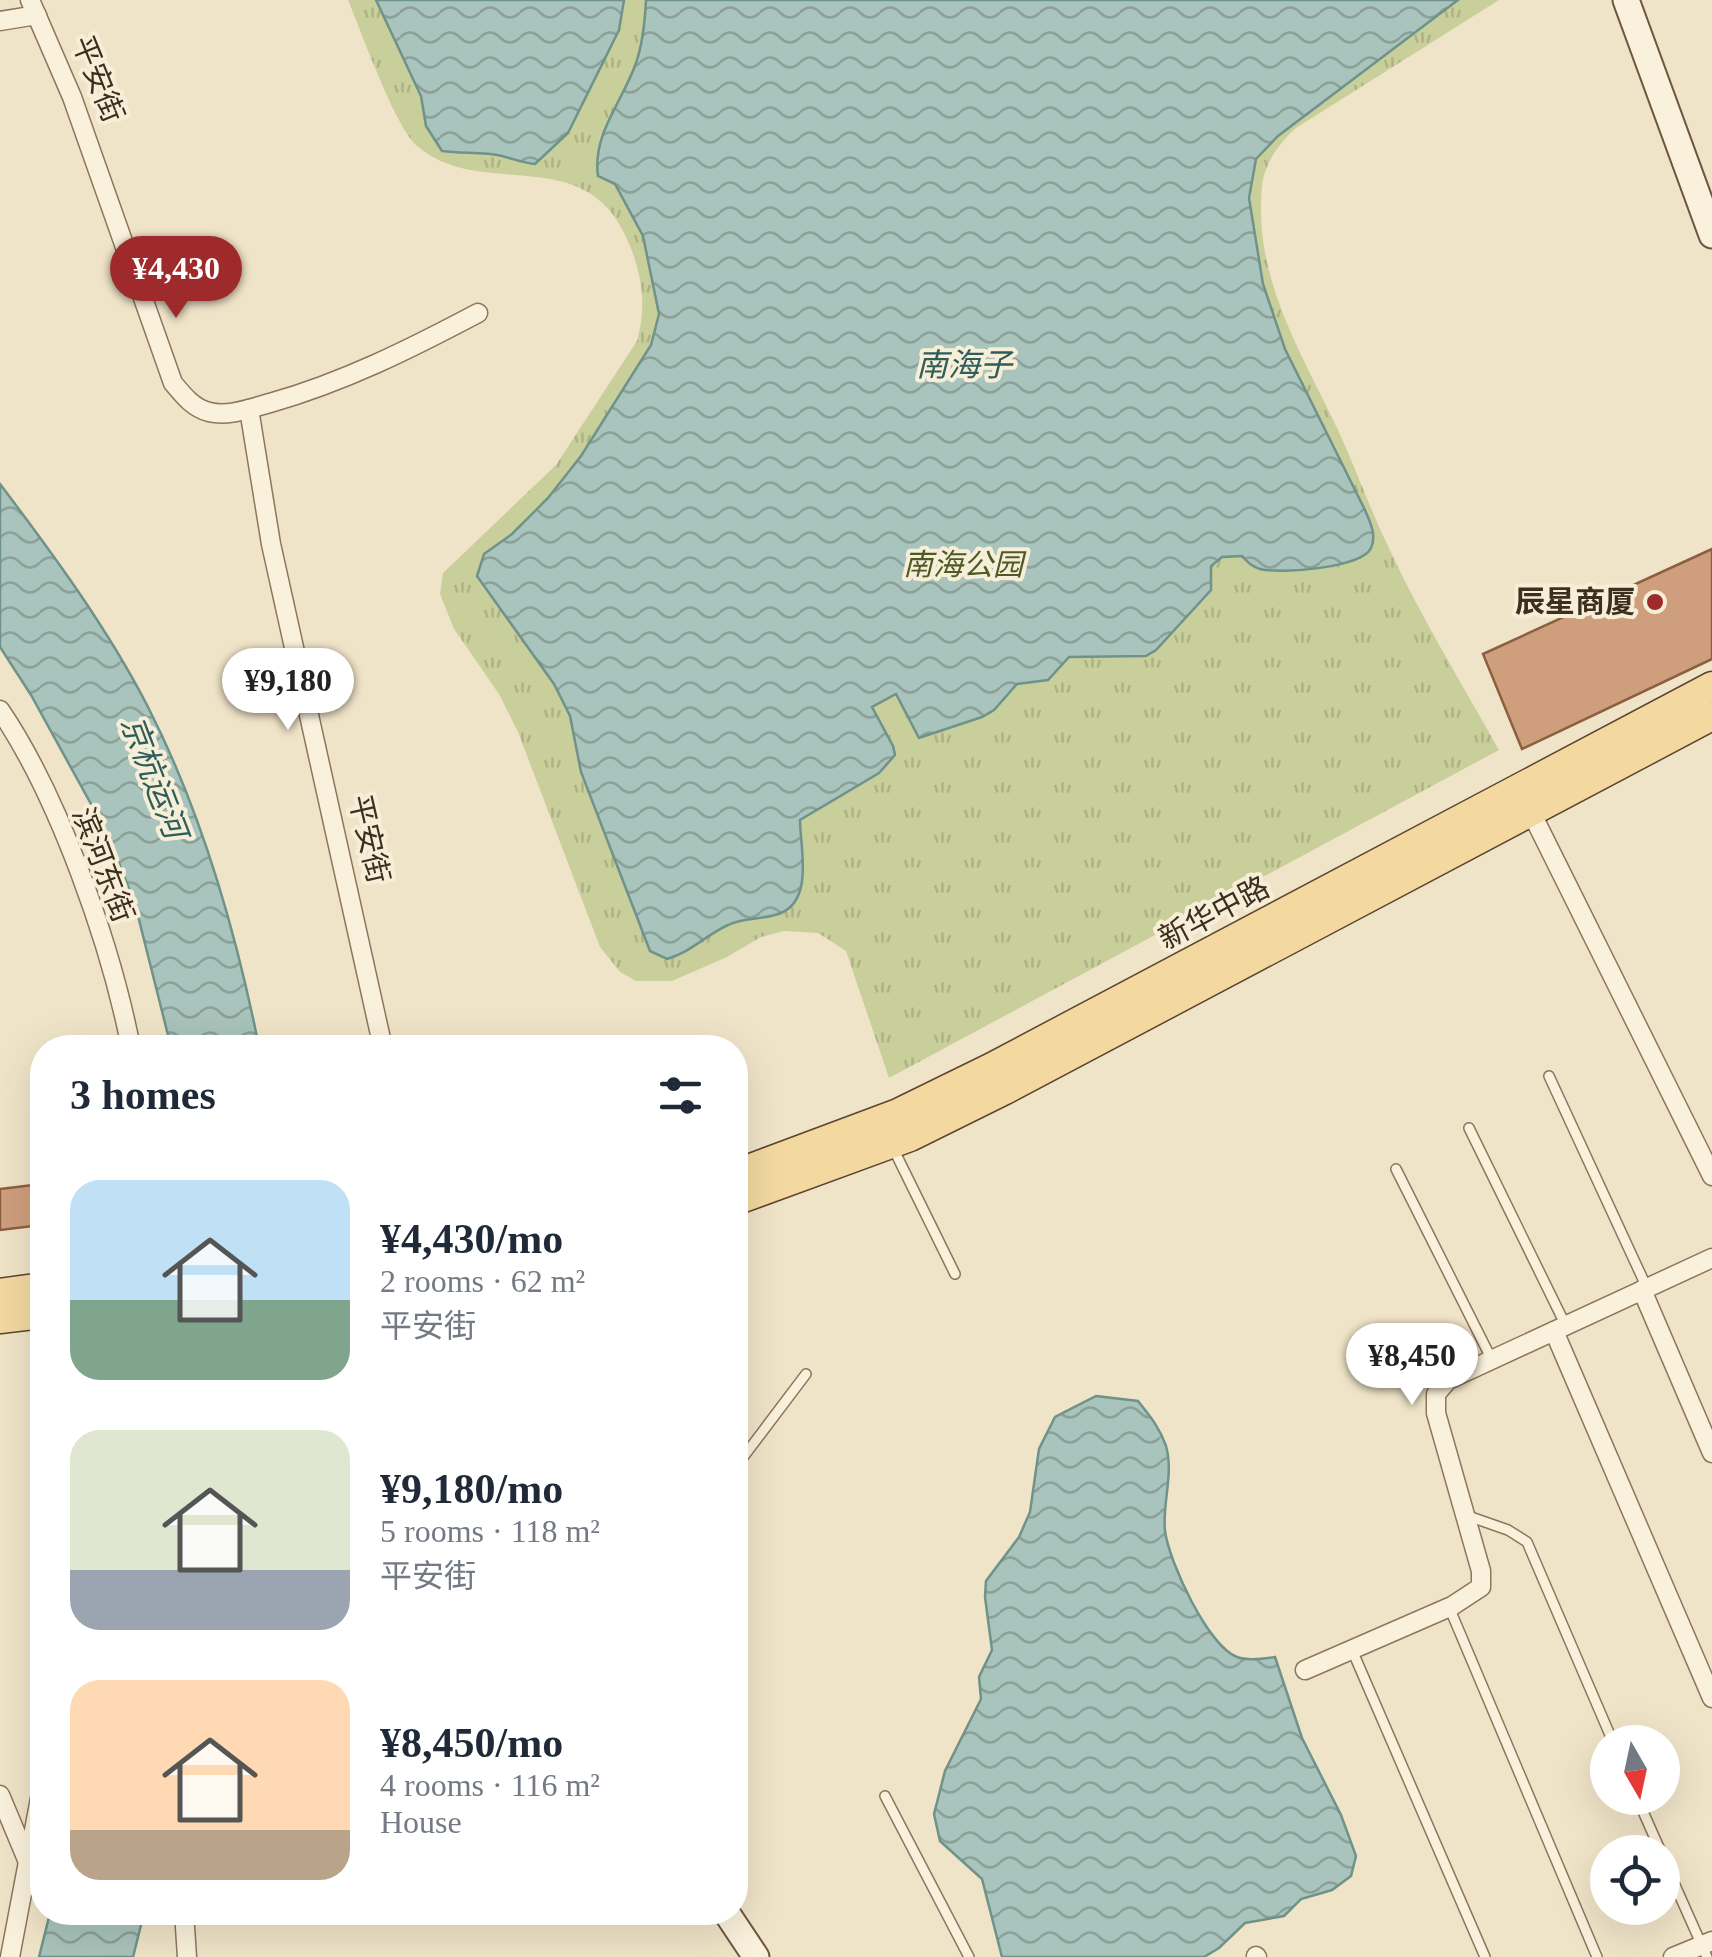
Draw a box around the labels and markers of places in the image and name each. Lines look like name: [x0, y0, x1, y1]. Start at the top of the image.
pin: ¥4,430: [95, 236, 257, 321]
place label: 辰星商厦: [1515, 585, 1635, 618]
marker: 辰星商厦: [1644, 591, 1666, 613]
pin: ¥9,180: [207, 648, 369, 733]
pin: ¥8,450: [1331, 1323, 1493, 1408]

